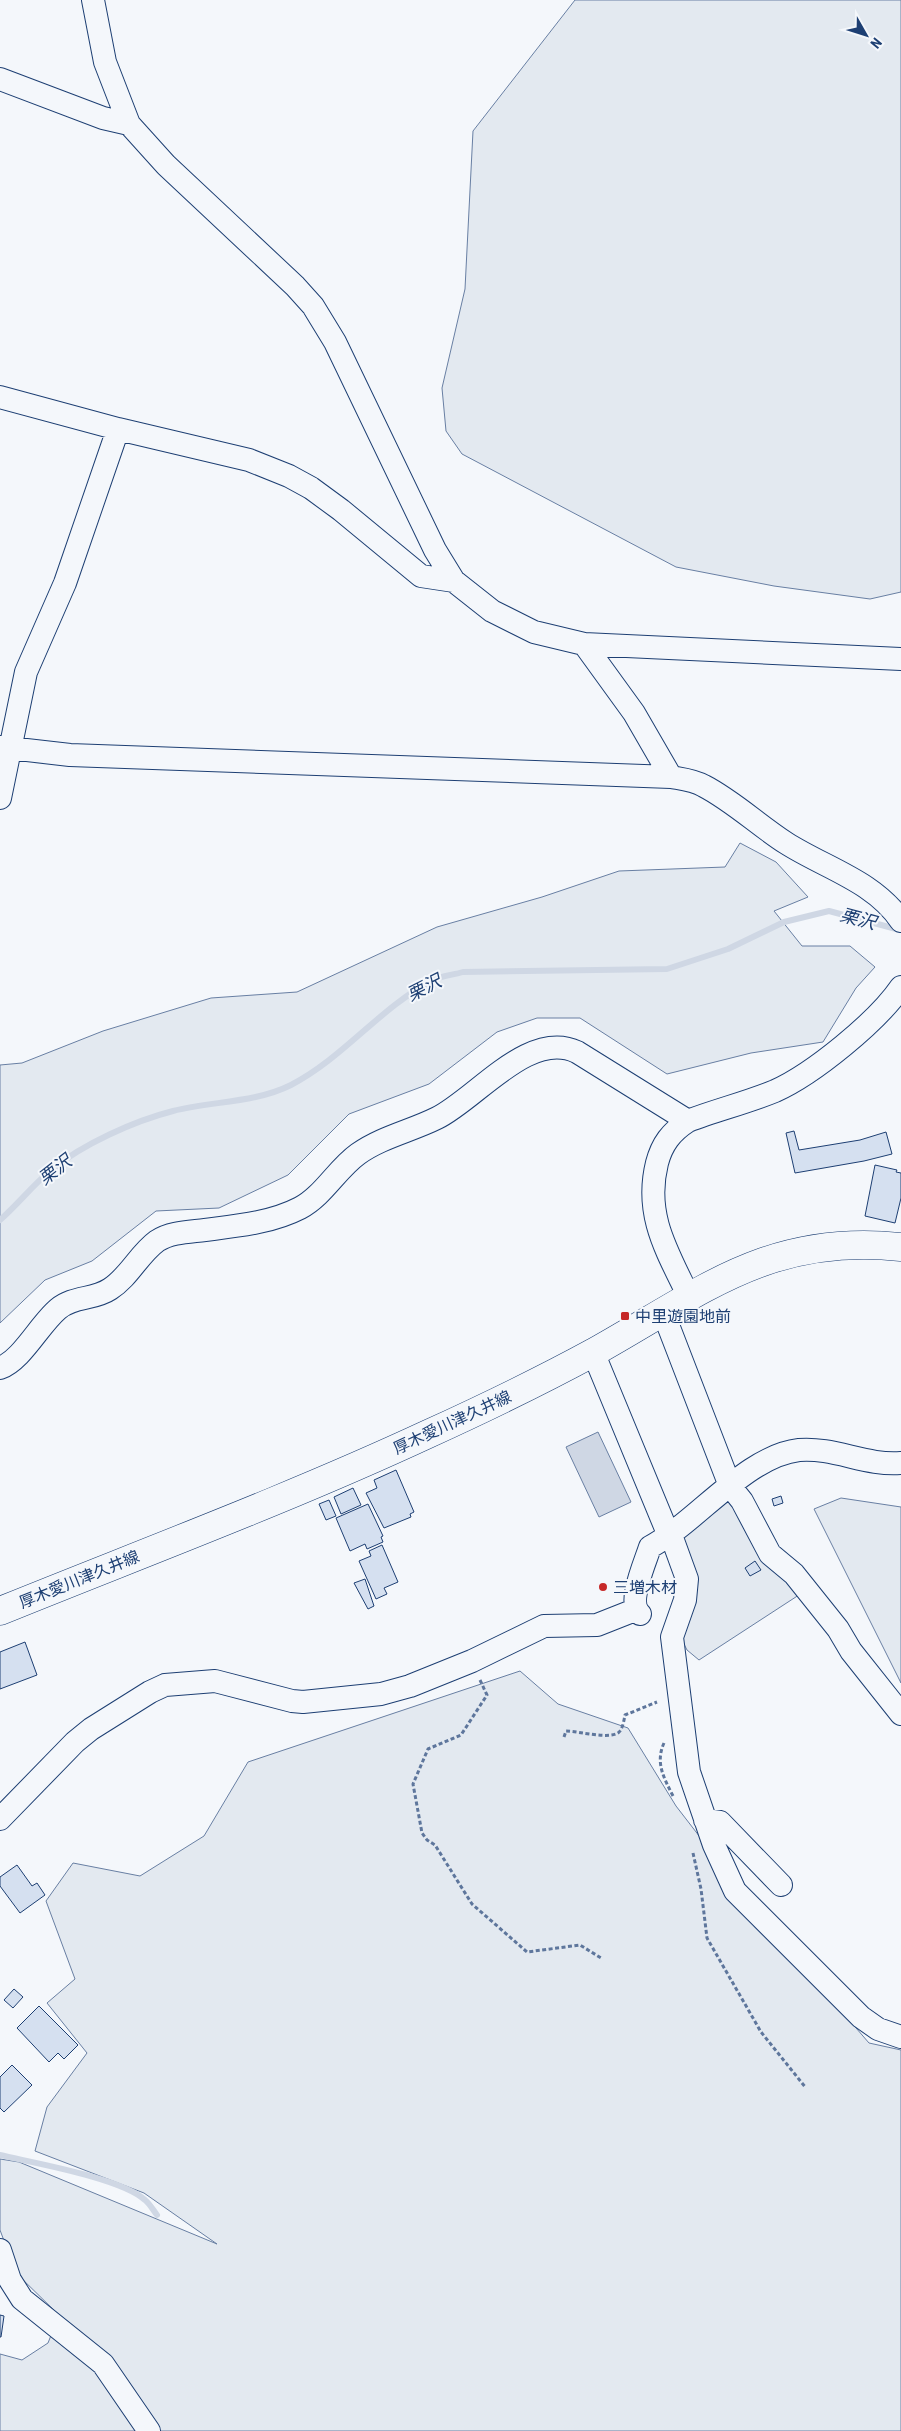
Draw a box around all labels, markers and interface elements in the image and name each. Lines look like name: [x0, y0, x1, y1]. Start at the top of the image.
north arrow: [841, 10, 891, 60]
text: N: [867, 35, 885, 52]
water label: 栗沢: [838, 904, 880, 934]
water label: 栗沢: [403, 969, 446, 1005]
water label: 栗沢: [34, 1149, 77, 1189]
place label: 中里遊園地前: [635, 1307, 731, 1326]
marker: 中里遊園地前: [619, 1310, 631, 1322]
street label: 厚木愛川津久井線: [390, 1387, 514, 1458]
street label: 厚木愛川津久井線: [16, 1547, 142, 1612]
place label: 三増木材: [613, 1578, 677, 1597]
marker: 三増木材: [597, 1581, 609, 1593]

